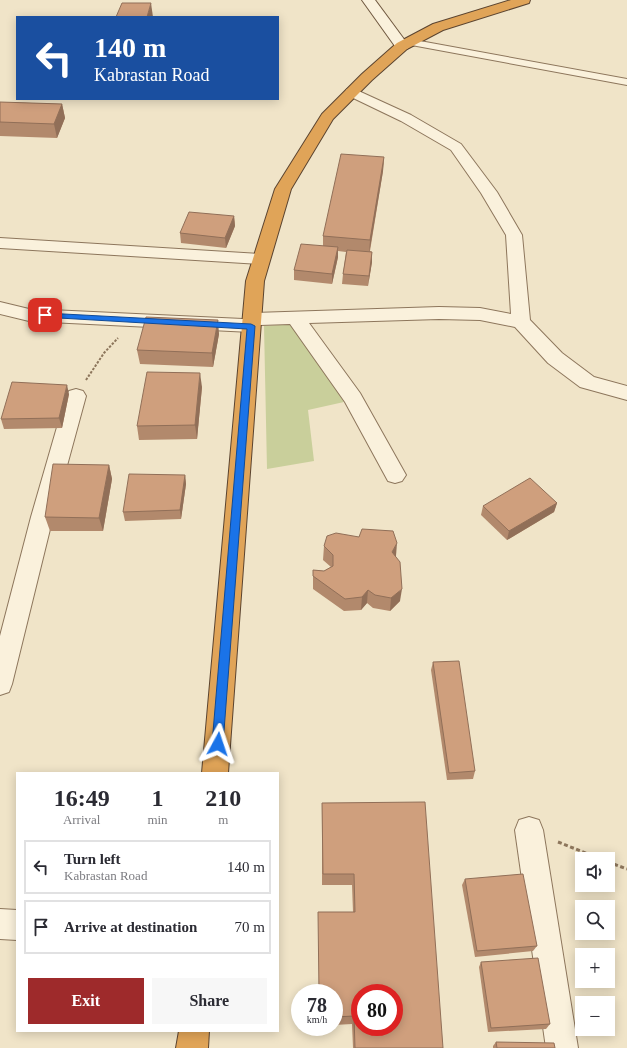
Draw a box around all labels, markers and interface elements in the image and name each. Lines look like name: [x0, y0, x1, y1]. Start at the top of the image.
icon: left: [28, 32, 80, 84]
text: 140 m: [94, 32, 166, 63]
text: Kabrastan Road: [94, 65, 209, 85]
pin: [28, 298, 62, 332]
icon: arrive: [34, 304, 56, 326]
position arrow: [197, 723, 239, 765]
text: 16:49: [54, 785, 110, 811]
text: 1: [151, 785, 163, 811]
text: 210: [205, 785, 241, 811]
text: Arrival: [63, 812, 100, 827]
text: min: [147, 812, 168, 827]
text: m: [218, 812, 228, 827]
text: Turn left: [64, 851, 121, 867]
map controls: [575, 852, 615, 1036]
button: sound: [575, 852, 615, 892]
icon: left: [30, 856, 52, 878]
text: 140 m: [227, 859, 265, 875]
text: Kabrastan Road: [64, 868, 147, 883]
button: search: [575, 900, 615, 940]
icon: arrive: [30, 916, 52, 938]
text: Arrive at destination: [64, 919, 197, 935]
text: 70 m: [235, 919, 265, 935]
button: +: [575, 948, 615, 988]
button: Exit: [28, 978, 144, 1024]
button: Share: [152, 978, 267, 1024]
speed limit sign: 80: [351, 984, 403, 1036]
text: 78: [307, 994, 327, 1016]
button: −: [575, 996, 615, 1036]
text: km/h: [307, 1014, 327, 1025]

